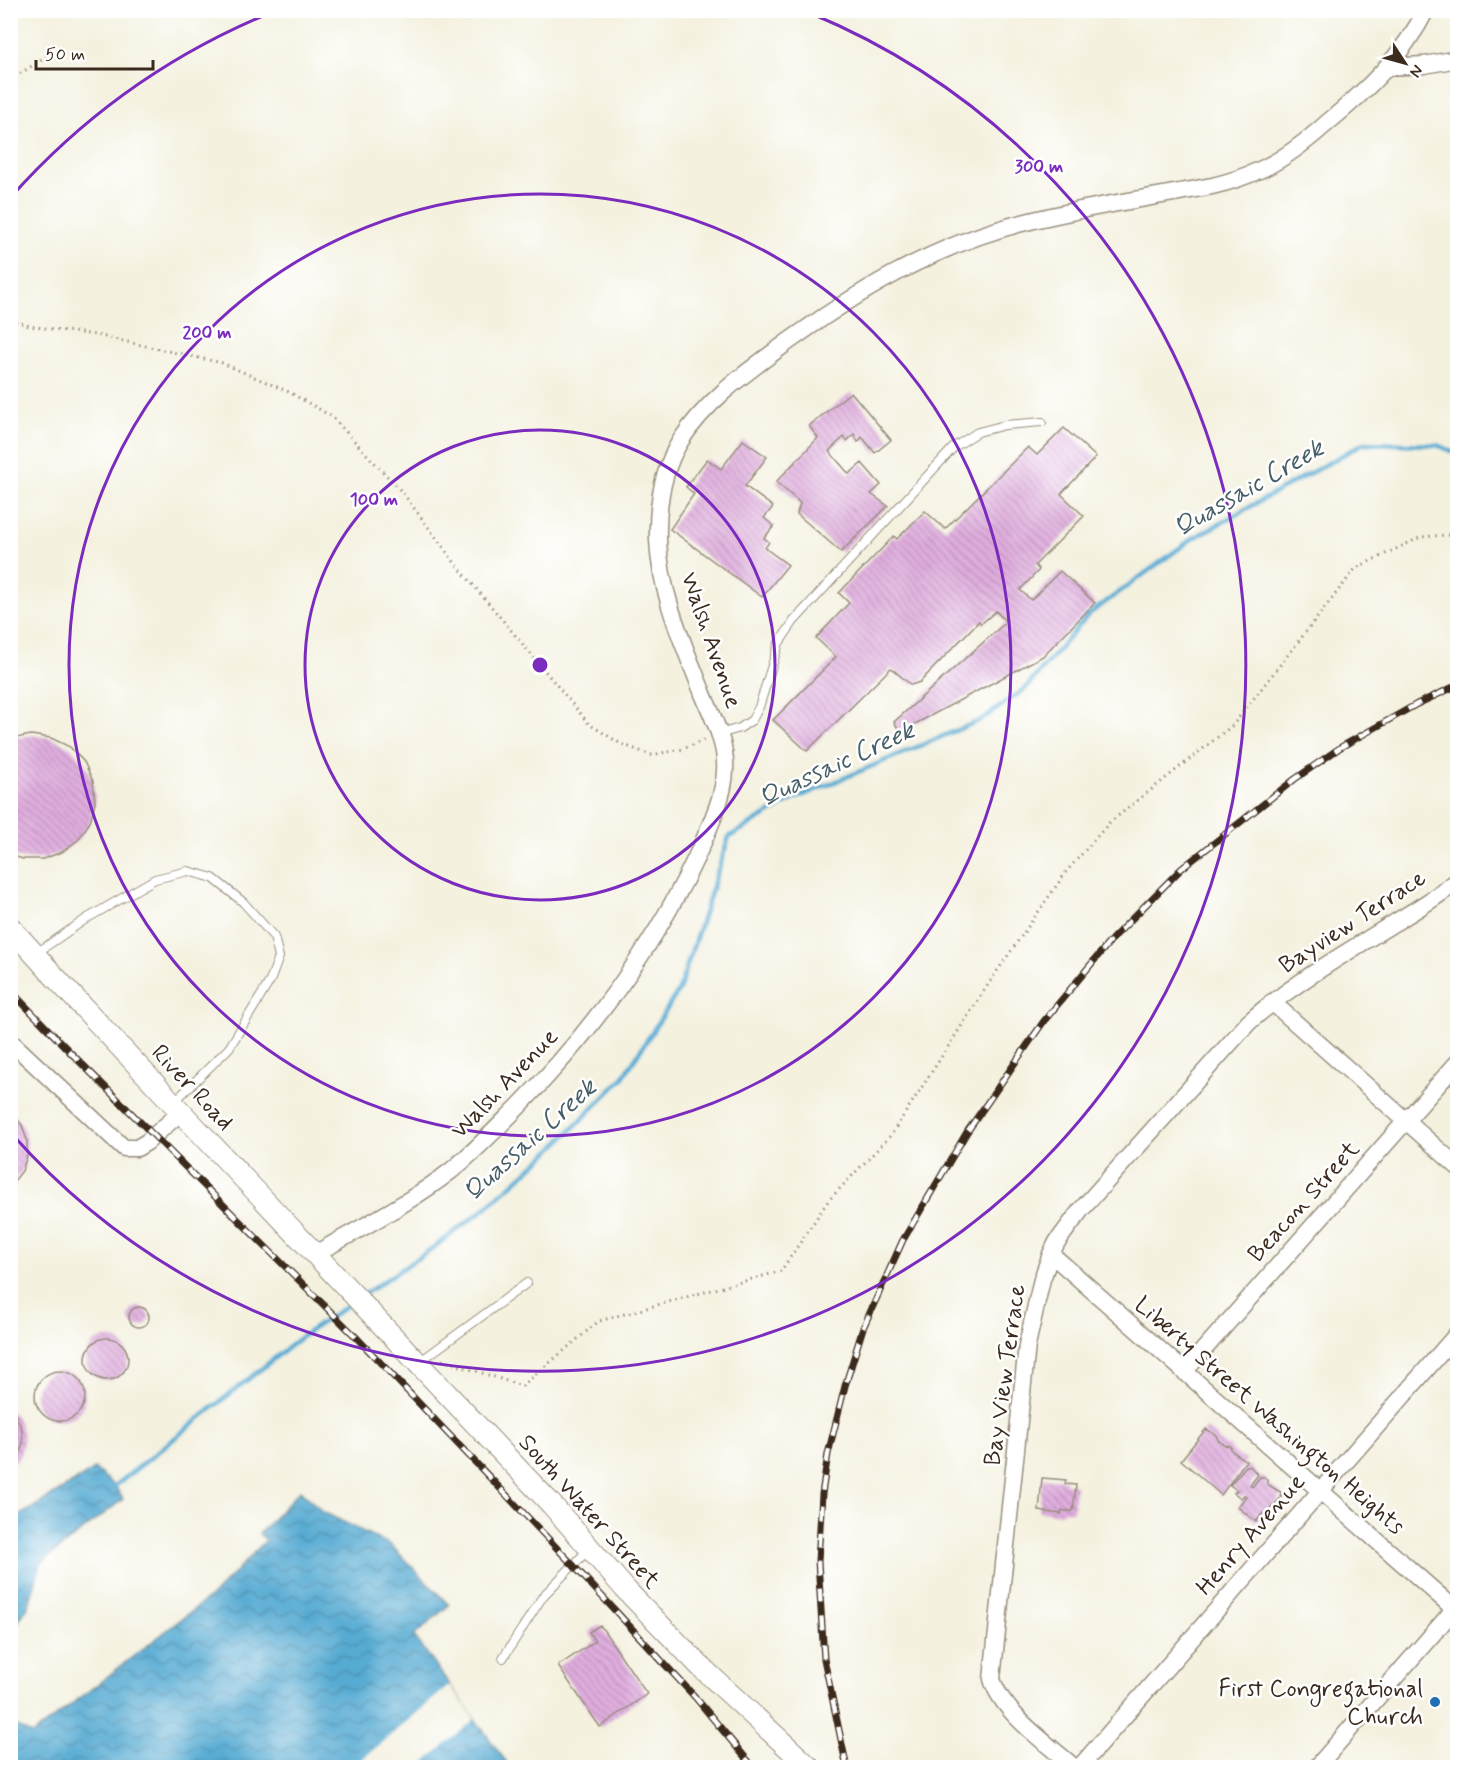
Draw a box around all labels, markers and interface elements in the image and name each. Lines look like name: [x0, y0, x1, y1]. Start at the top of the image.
scale bar: [36, 33, 153, 71]
north arrow: [1375, 33, 1435, 93]
text: 50 m: [45, 43, 85, 67]
text: N: [1404, 60, 1428, 81]
text: 300 m: [1015, 155, 1063, 179]
text: 200 m: [182, 321, 232, 345]
water label: Quassaic Creek: [1168, 431, 1332, 545]
text: 100 m: [350, 488, 398, 512]
street label: Walsh Avenue: [673, 568, 748, 713]
centre of rings: [530, 655, 550, 675]
water label: Quassaic Creek: [754, 713, 922, 816]
street label: Bayview Terrace: [1273, 863, 1432, 981]
street label: Walsh Avenue: [445, 1022, 566, 1146]
street label: River Road: [144, 1038, 240, 1138]
water label: Quassaic Creek: [457, 1070, 606, 1209]
street label: Beacon Street: [1241, 1135, 1367, 1269]
street label: Bay View Terrace: [977, 1283, 1034, 1468]
street label: Liberty Street Washington Heights: [1125, 1290, 1411, 1545]
street label: South Water Street: [511, 1428, 667, 1596]
street label: Henry Avenue: [1190, 1467, 1313, 1602]
place label: First Congregational Church: [1218, 1674, 1423, 1733]
marker: First Congregational Church: [1428, 1695, 1442, 1709]

